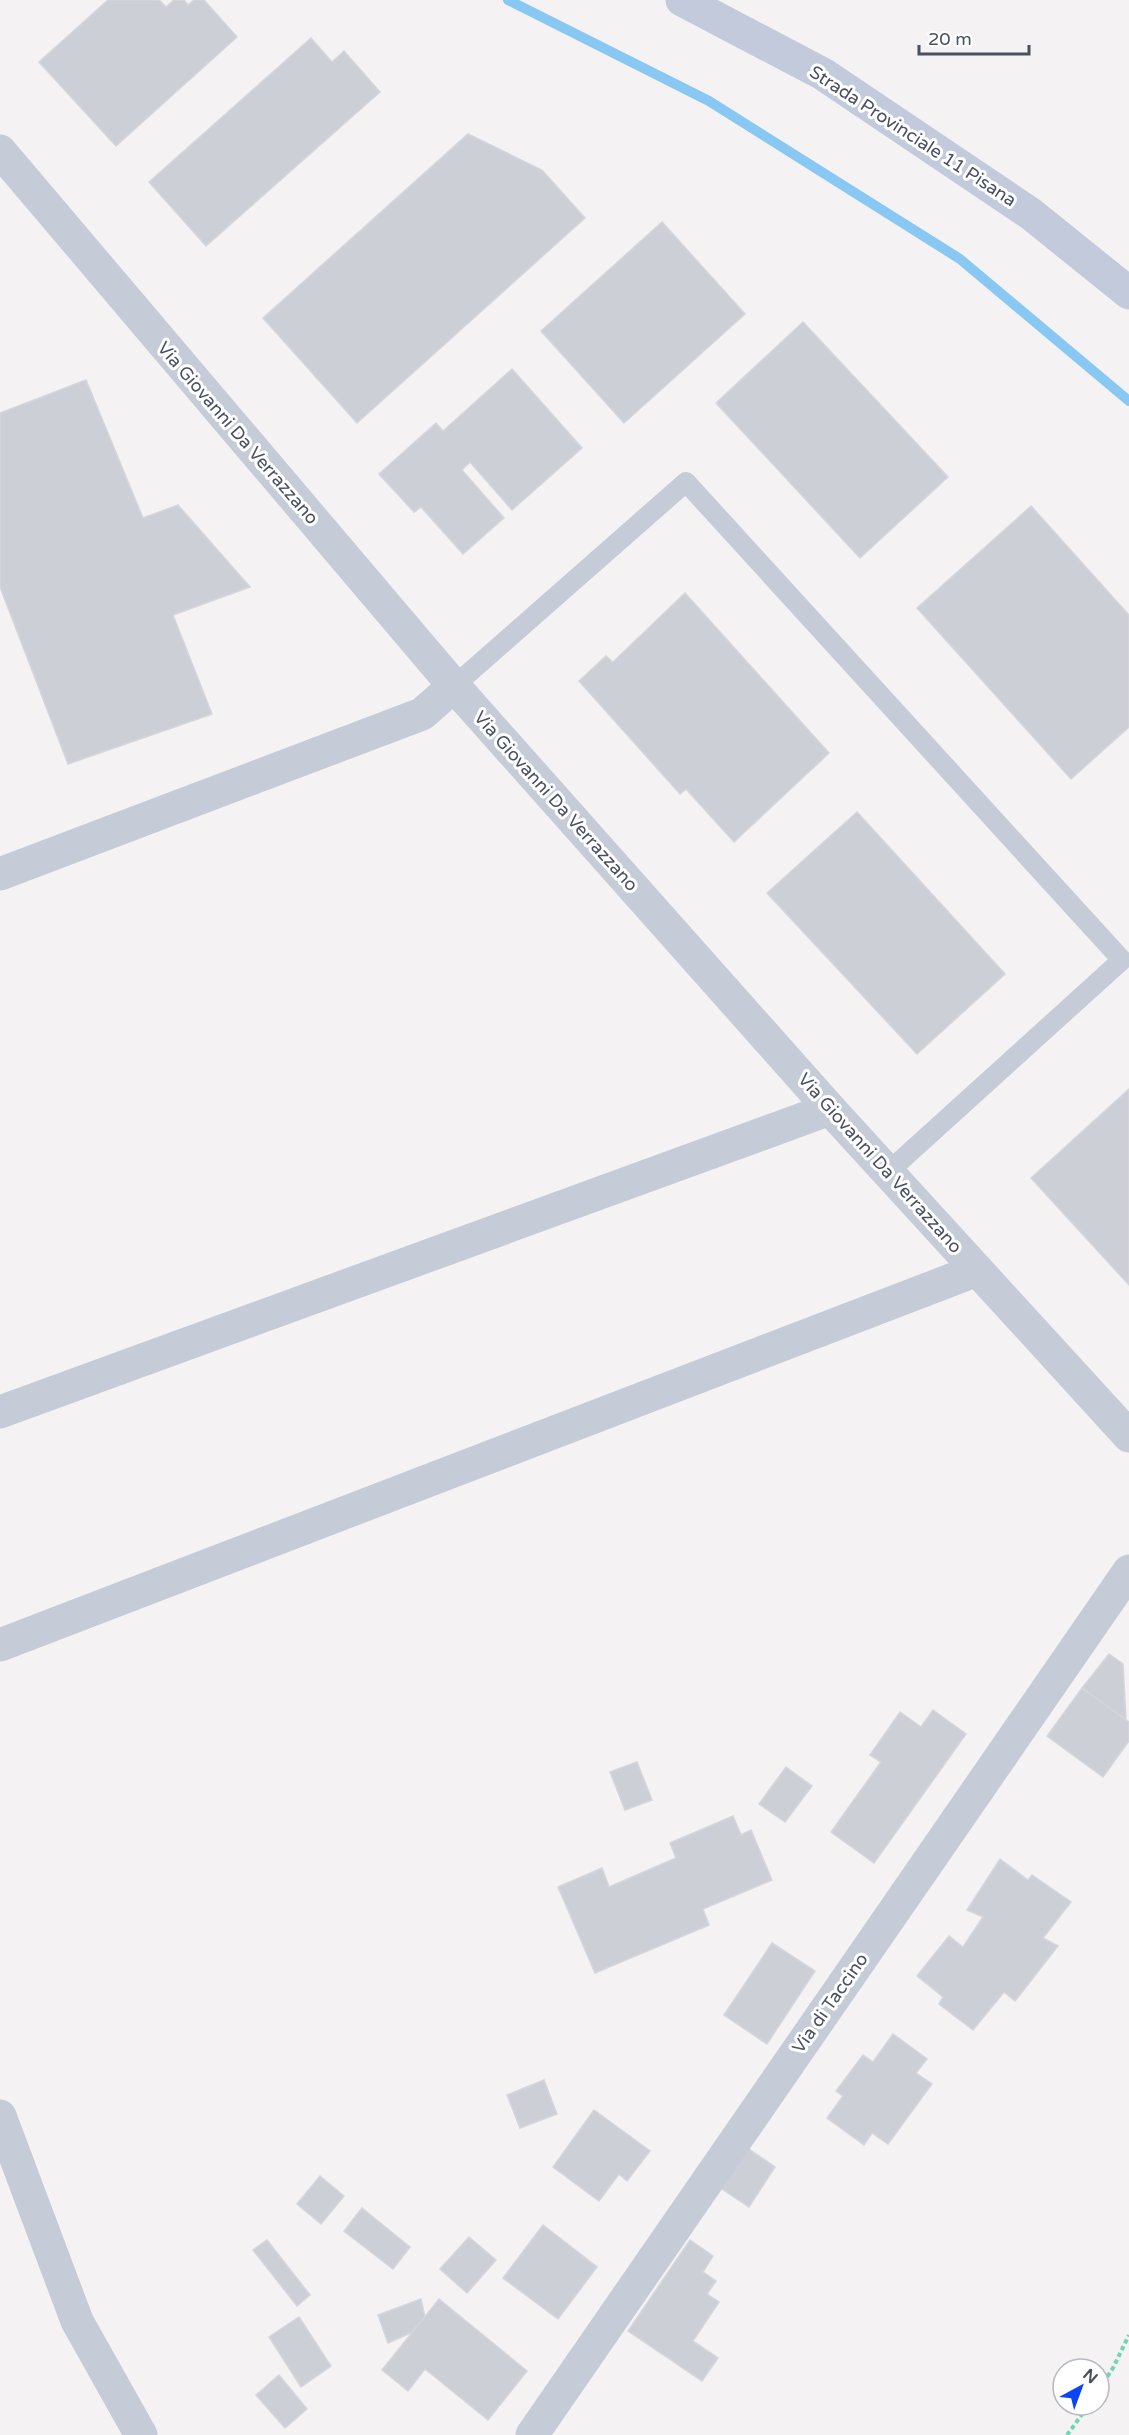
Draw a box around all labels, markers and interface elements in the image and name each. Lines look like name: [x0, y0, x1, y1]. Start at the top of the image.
scale bar: [919, 18, 1028, 56]
text: 20 m: [928, 28, 972, 50]
street label: Strada Provinciale 11 Pisana: [805, 61, 1021, 211]
street label: Via Giovanni Da Verrazzano: [153, 337, 323, 529]
street label: Via Giovanni Da Verrazzano: [469, 706, 643, 896]
street label: Via Giovanni Da Verrazzano: [793, 1068, 967, 1258]
street label: Via di Taccino: [787, 1949, 873, 2057]
north arrow: [1051, 2357, 1111, 2417]
text: N: [1079, 2365, 1102, 2388]

